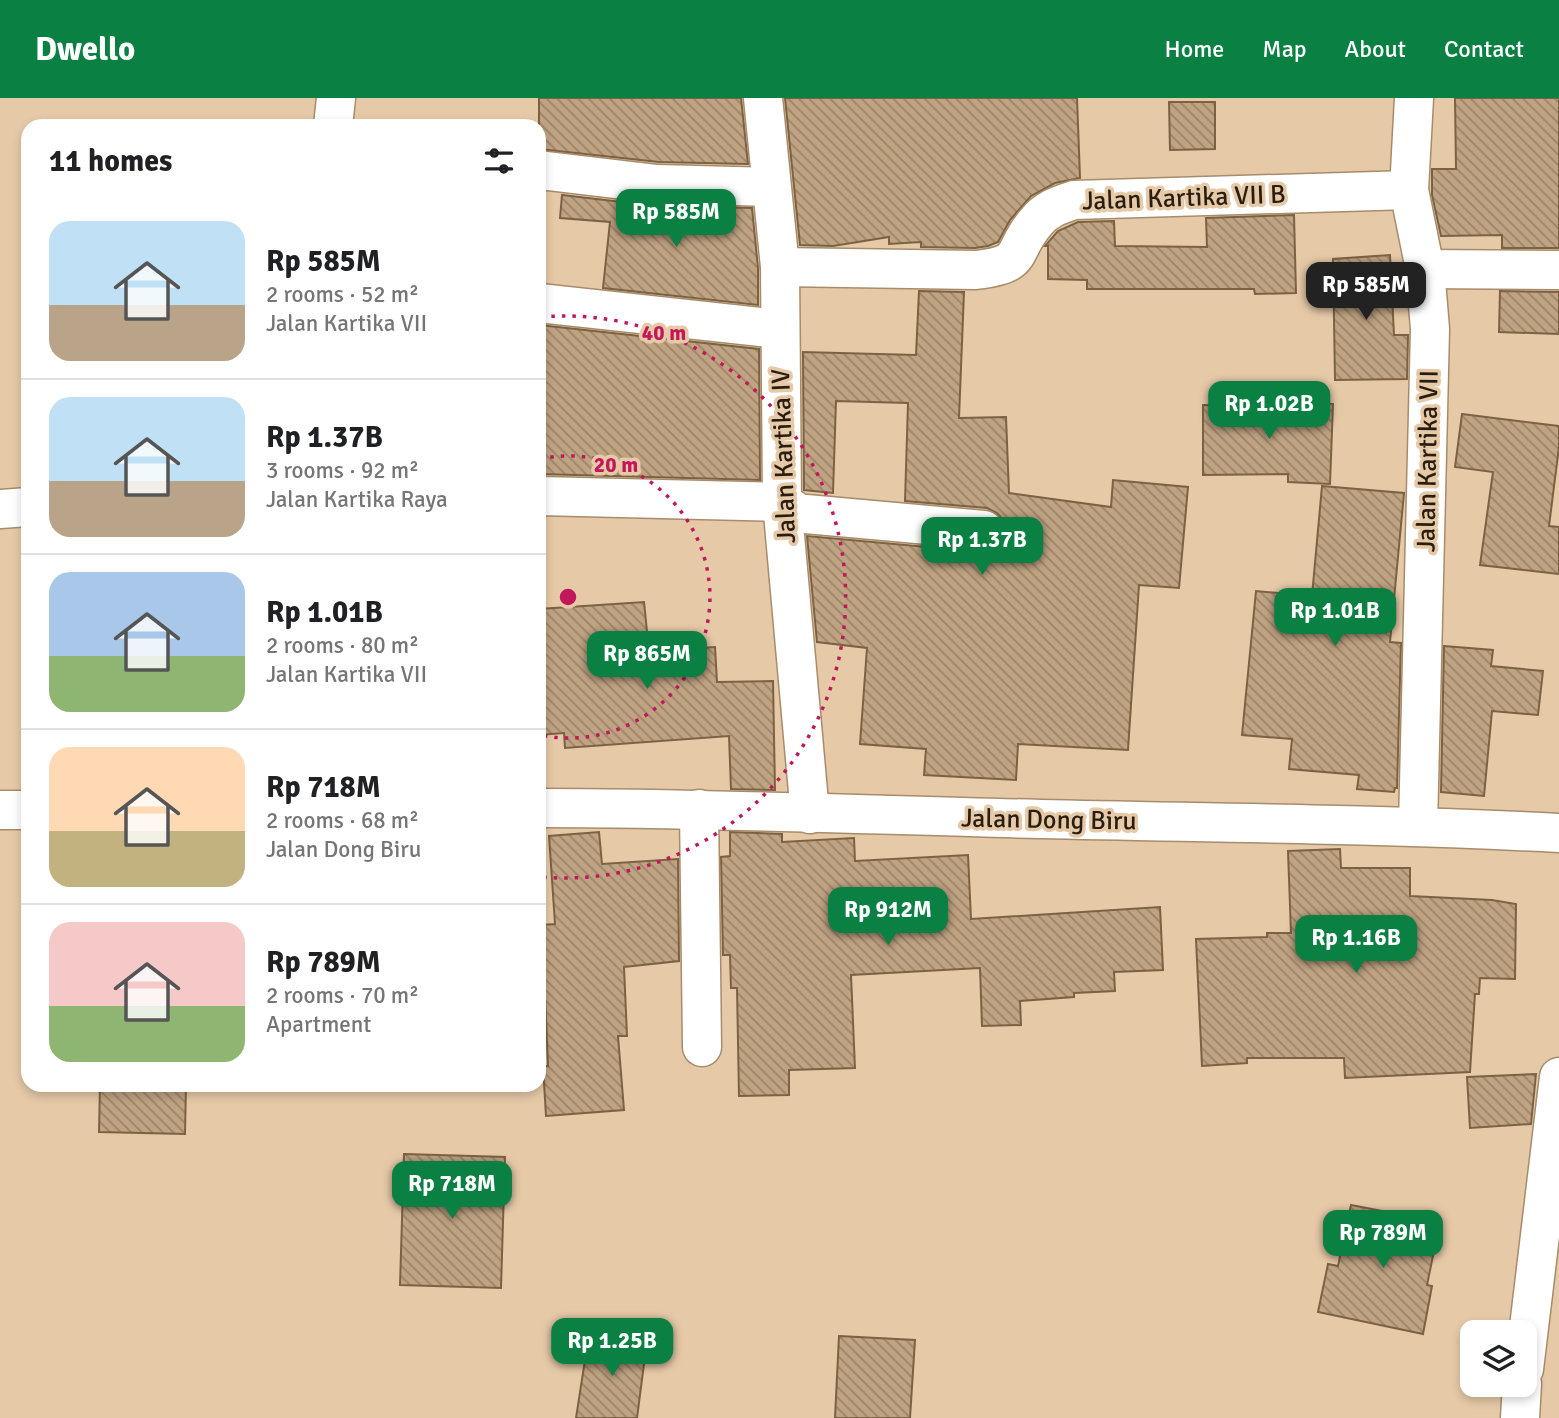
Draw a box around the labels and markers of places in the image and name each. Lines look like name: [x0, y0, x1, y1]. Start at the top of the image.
pin: Rp 585M: [611, 190, 741, 249]
pin: Rp 585M: [1301, 262, 1431, 322]
pin: Rp 1.02B: [1197, 382, 1341, 441]
pin: Rp 1.37B: [910, 518, 1054, 577]
centre of rings: [556, 585, 580, 609]
pin: Rp 1.01B: [1263, 588, 1407, 648]
pin: Rp 865M: [582, 632, 712, 691]
pin: Rp 912M: [823, 888, 953, 947]
pin: Rp 1.16B: [1284, 916, 1428, 975]
pin: Rp 718M: [387, 1162, 517, 1221]
pin: Rp 789M: [1318, 1210, 1448, 1270]
pin: Rp 1.25B: [540, 1318, 684, 1378]

